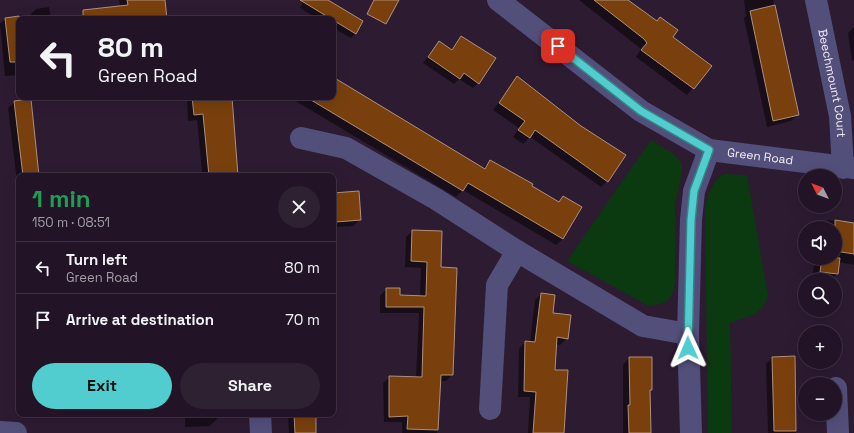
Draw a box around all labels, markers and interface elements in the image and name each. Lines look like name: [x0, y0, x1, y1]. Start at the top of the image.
street label: Beechmount Court: [814, 28, 849, 138]
text: 80 m: [98, 29, 164, 65]
pin: [541, 29, 575, 63]
icon: left: [32, 32, 84, 84]
icon: arrive: [547, 35, 569, 57]
text: Green Road: [98, 64, 198, 87]
street label: Green Road: [726, 144, 794, 168]
north arrow: [798, 169, 842, 213]
map controls: [798, 169, 842, 421]
text: 1 min: [32, 183, 91, 214]
button: close: [278, 186, 320, 228]
text: 150 m · 08:51: [32, 214, 110, 231]
button: sound: [798, 221, 842, 265]
text: Turn left: [66, 250, 128, 269]
icon: left: [32, 257, 54, 279]
text: 80 m: [284, 258, 320, 277]
text: Green Road: [66, 269, 138, 286]
button: search: [798, 273, 842, 317]
icon: arrive: [32, 309, 54, 331]
text: Arrive at destination: [66, 310, 214, 329]
text: 70 m: [285, 310, 320, 329]
button: +: [798, 325, 842, 369]
position arrow: [667, 327, 709, 369]
button: Exit: [32, 363, 172, 409]
button: Share: [180, 363, 320, 409]
button: −: [798, 377, 842, 421]

